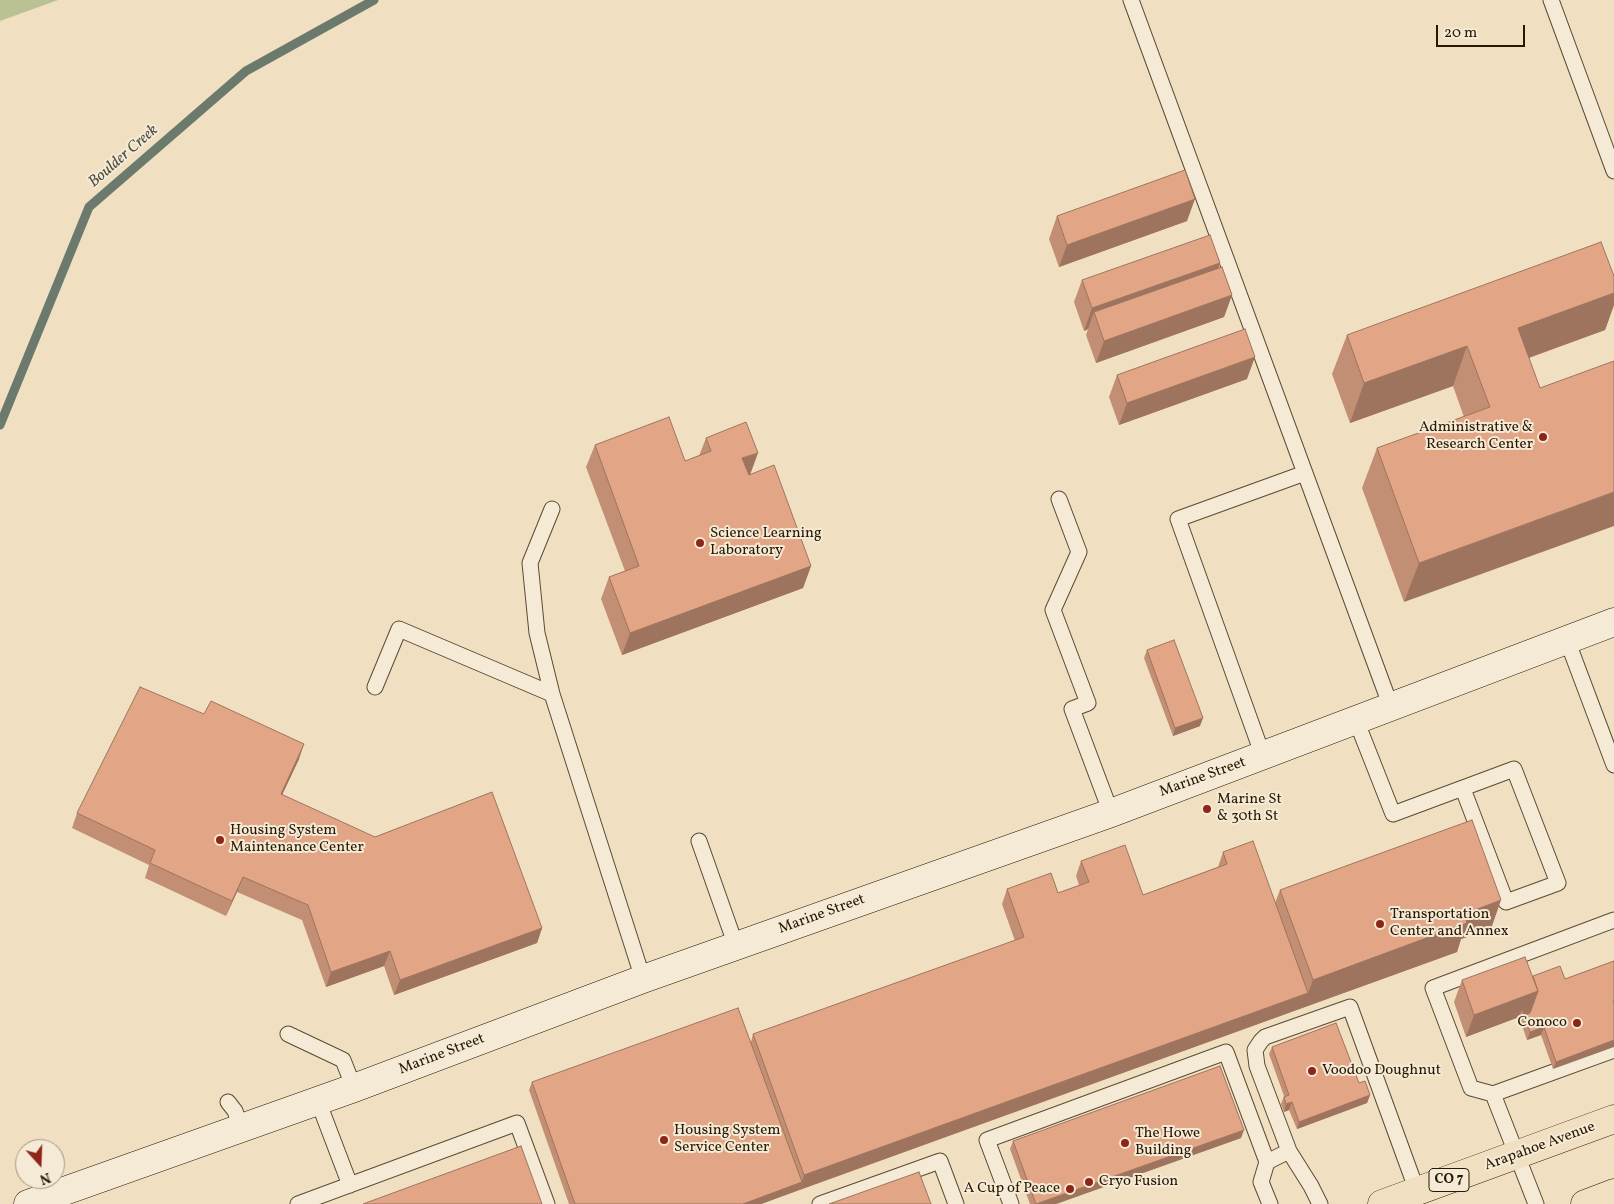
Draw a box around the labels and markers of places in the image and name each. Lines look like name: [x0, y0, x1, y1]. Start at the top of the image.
place label: Administrative & Research Center: [1419, 419, 1533, 454]
marker: Administrative & Research Center: [1537, 431, 1549, 443]
place label: Science Learning Laboratory: [710, 525, 822, 560]
marker: Science Learning Laboratory: [694, 537, 706, 549]
place label: Marine St & 30th St: [1217, 791, 1282, 826]
marker: Marine St & 30th St: [1201, 803, 1213, 815]
place label: Housing System Maintenance Center: [230, 822, 364, 857]
marker: Housing System Maintenance Center: [214, 834, 226, 846]
place label: Transportation Center and Annex: [1390, 906, 1509, 941]
marker: Transportation Center and Annex: [1374, 918, 1386, 930]
place label: Conoco: [1518, 1014, 1567, 1032]
marker: Conoco: [1571, 1017, 1583, 1029]
place label: Voodoo Doughnut: [1322, 1062, 1441, 1080]
marker: Voodoo Doughnut: [1306, 1065, 1318, 1077]
place label: Housing System Service Center: [674, 1122, 781, 1157]
place label: The Howe Building: [1135, 1125, 1200, 1160]
marker: Housing System Service Center: [658, 1134, 670, 1146]
marker: The Howe Building: [1119, 1137, 1131, 1149]
place label: Cryo Fusion: [1099, 1173, 1178, 1191]
marker: Cryo Fusion: [1083, 1176, 1095, 1188]
place label: A Cup of Peace: [964, 1180, 1060, 1198]
marker: A Cup of Peace: [1064, 1183, 1076, 1195]

